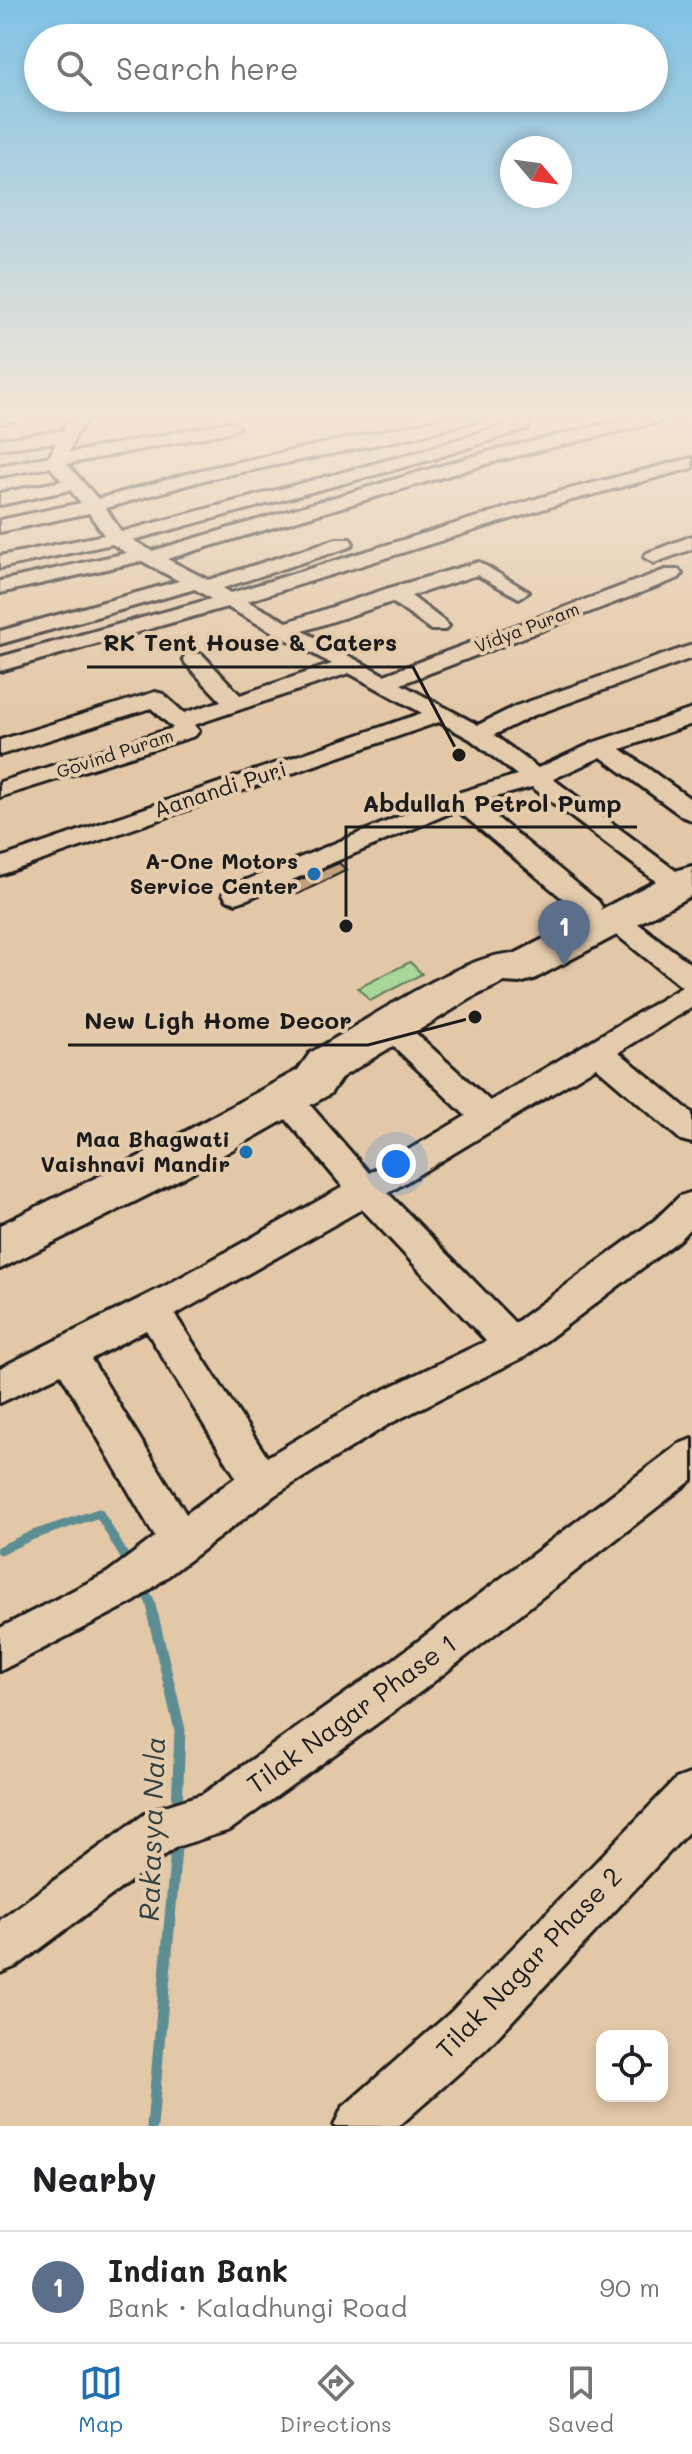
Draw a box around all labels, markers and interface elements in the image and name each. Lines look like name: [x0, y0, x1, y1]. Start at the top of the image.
search box: [24, 24, 668, 112]
icon: search: [52, 46, 96, 90]
text: Search here: [116, 48, 299, 88]
north arrow: [500, 136, 572, 208]
street label: Vidya Puram: [471, 596, 582, 658]
callout: RK Tent House & Caters: [87, 619, 413, 667]
text: RK Tent House & Caters: [103, 626, 397, 657]
street label: Govind Puram: [53, 723, 176, 783]
street label: Aanandi Puri: [150, 753, 290, 824]
callout: Abdullah Petrol Pump: [346, 779, 637, 827]
text: Abdullah Petrol Pump: [362, 787, 622, 818]
place label: A-One Motors Service Center: [130, 846, 298, 900]
marker: A-One Motors Service Center: [305, 865, 323, 883]
pin: 1: [538, 900, 590, 966]
callout: New Ligh Home Decor: [68, 997, 368, 1045]
text: New Ligh Home Decor: [84, 1004, 352, 1035]
place label: Maa Bhagwati Vaishnavi Mandir: [40, 1124, 230, 1178]
marker: Maa Bhagwati Vaishnavi Mandir: [237, 1143, 255, 1161]
your location: [376, 1144, 416, 1184]
street label: Tilak Nagar Phase 1: [240, 1626, 463, 1801]
water label: Rakasya Nala: [130, 1736, 172, 1922]
street label: Tilak Nagar Phase 2: [428, 1859, 629, 2065]
map controls: [596, 2030, 668, 2102]
button: locate: [596, 2030, 668, 2102]
text: Nearby: [32, 2156, 157, 2201]
text: Indian Bank: [108, 2250, 288, 2290]
text: 1: [52, 2270, 64, 2304]
text: 90 m: [600, 2270, 660, 2304]
text: Bank · Kaladhungi Road: [108, 2290, 407, 2324]
tab: Map: [78, 2361, 123, 2438]
tab: Directions: [280, 2361, 392, 2438]
tab: Saved: [548, 2361, 614, 2438]

